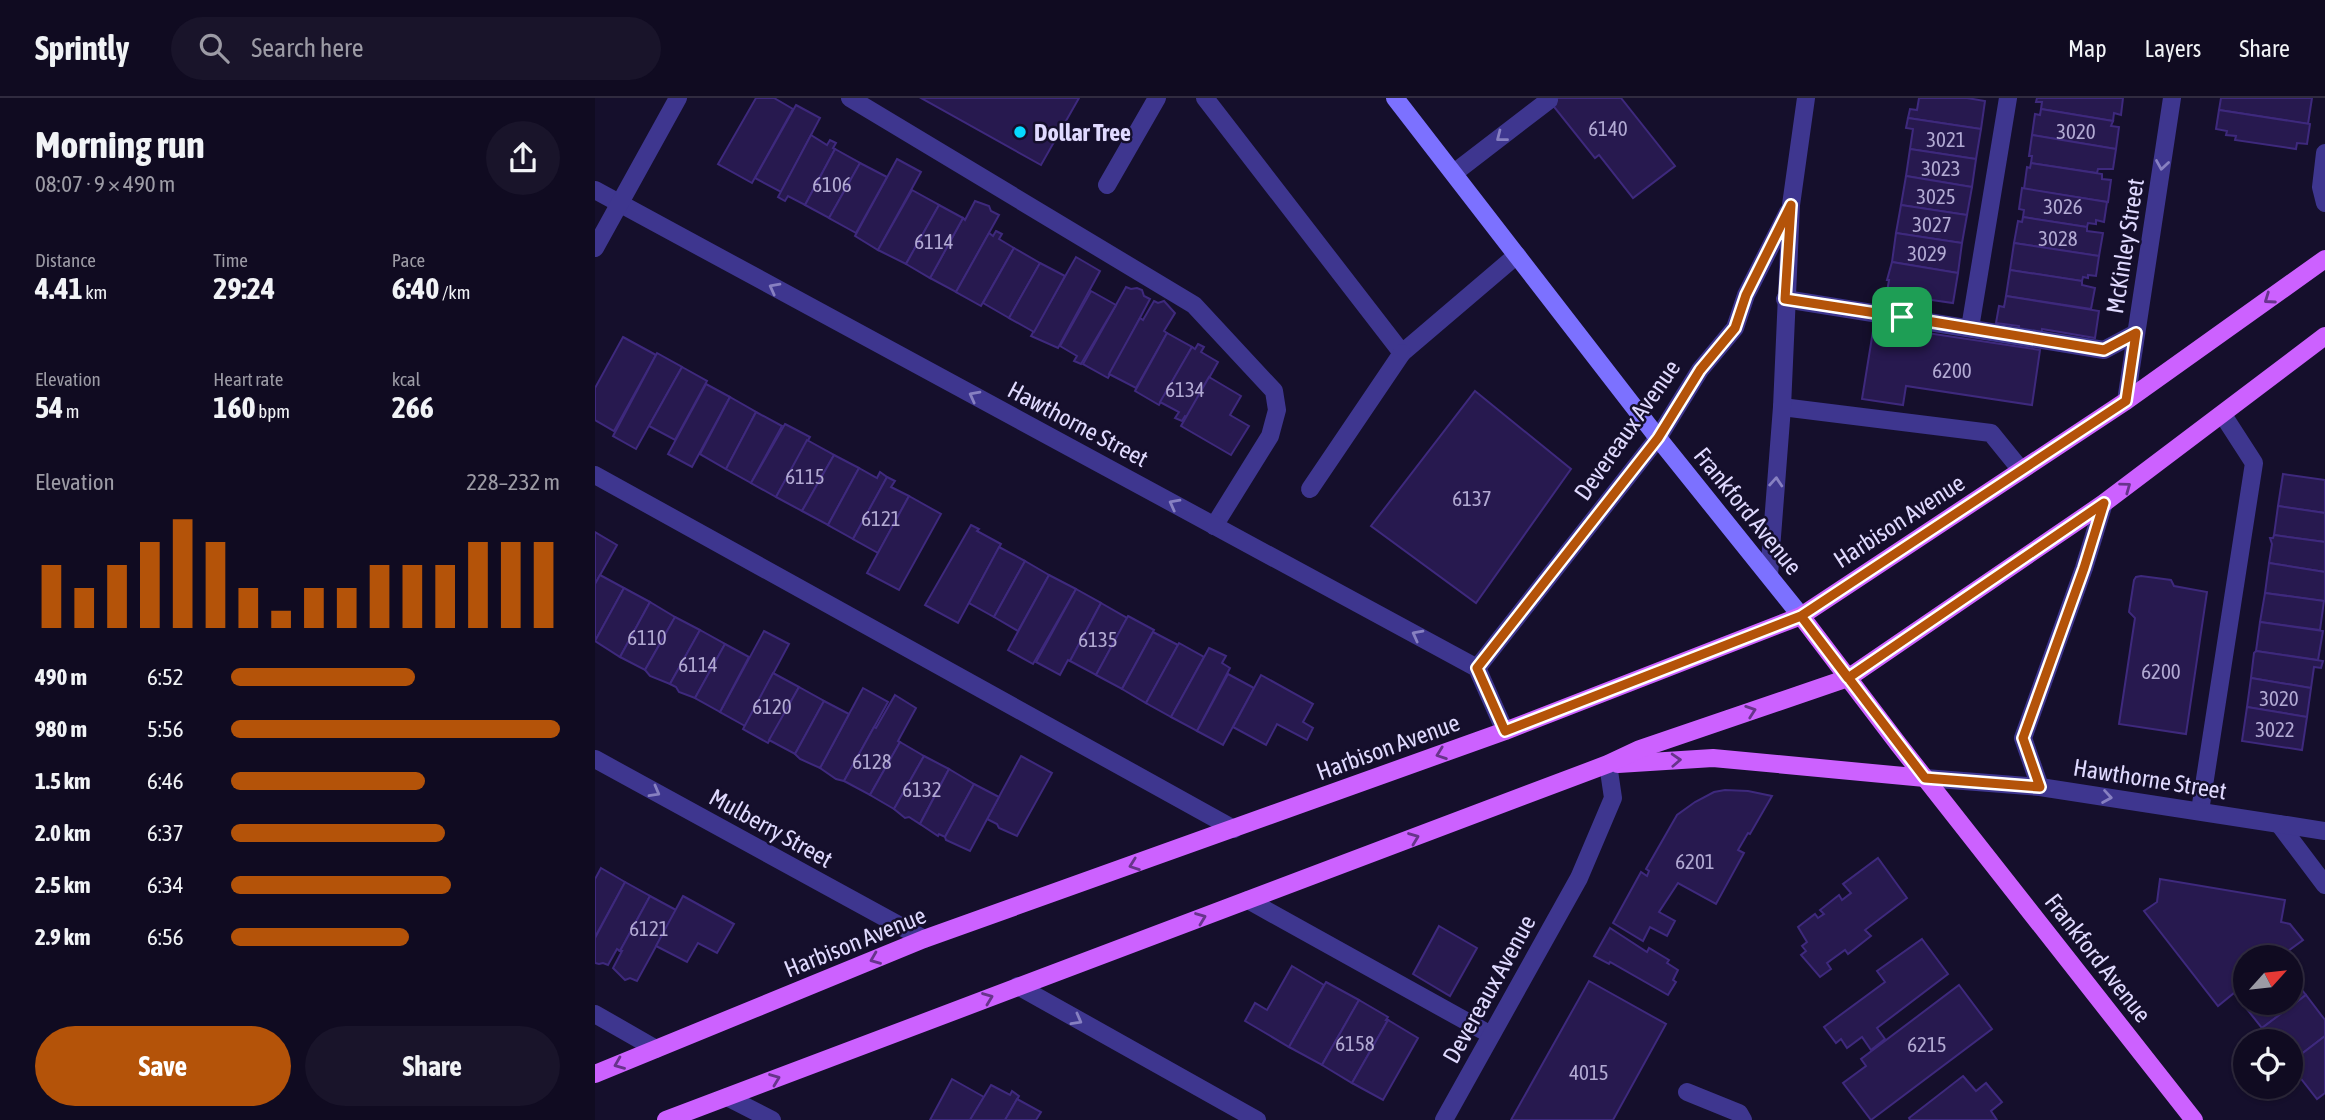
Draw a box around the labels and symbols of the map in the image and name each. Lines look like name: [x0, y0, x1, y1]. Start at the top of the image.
house number: 6140: [1588, 116, 1628, 140]
place label: Dollar Tree: [1034, 119, 1131, 146]
house number: 3020: [2056, 119, 2096, 143]
marker: Dollar Tree: [1012, 124, 1028, 140]
house number: 3021: [1926, 127, 1966, 151]
one-way arrow: [1496, 128, 1509, 141]
house number: 3023: [1921, 156, 1961, 180]
one-way arrow: [2155, 160, 2170, 171]
house number: 6106: [812, 172, 852, 196]
street label: McKinley Street: [2101, 176, 2149, 316]
house number: 3025: [1916, 184, 1956, 208]
house number: 3026: [2043, 194, 2083, 218]
house number: 3027: [1912, 212, 1952, 236]
house number: 3028: [2038, 226, 2078, 250]
house number: 6114: [914, 229, 954, 253]
house number: 3029: [1907, 241, 1947, 265]
one-way arrow: [768, 282, 781, 296]
pin: [1872, 287, 1932, 347]
one-way arrow: [2264, 291, 2277, 303]
street label: Devereaux Avenue: [1569, 355, 1685, 505]
house number: 6200: [1932, 358, 1972, 382]
street label: Hawthorne Street: [1003, 376, 1153, 472]
house number: 6134: [1165, 377, 1205, 401]
one-way arrow: [968, 391, 981, 404]
street label: Frankford Avenue: [1689, 442, 1807, 580]
house number: 6115: [785, 464, 825, 488]
street label: Harbison Avenue: [1829, 469, 1969, 573]
one-way arrow: [1768, 476, 1783, 487]
one-way arrow: [2118, 482, 2131, 495]
house number: 6137: [1452, 486, 1492, 510]
one-way arrow: [1169, 499, 1181, 512]
house number: 6121: [861, 506, 901, 530]
house number: 6110: [627, 625, 667, 649]
house number: 6135: [1078, 627, 1118, 651]
one-way arrow: [1412, 630, 1424, 644]
house number: 6114: [678, 652, 718, 676]
house number: 6200: [2141, 659, 2181, 683]
house number: 3020: [2259, 686, 2299, 710]
house number: 6120: [752, 694, 792, 718]
one-way arrow: [1744, 705, 1756, 719]
street label: Harbison Avenue: [1313, 709, 1463, 785]
house number: 3022: [2255, 717, 2295, 741]
one-way arrow: [1435, 746, 1447, 760]
house number: 6128: [852, 749, 892, 773]
one-way arrow: [1671, 753, 1682, 768]
street label: Hawthorne Street: [2071, 754, 2229, 804]
house number: 6132: [902, 777, 942, 801]
street label: Mulberry Street: [705, 783, 837, 873]
one-way arrow: [648, 784, 660, 797]
one-way arrow: [2101, 789, 2113, 804]
one-way arrow: [1407, 832, 1419, 846]
house number: 6201: [1675, 849, 1715, 873]
one-way arrow: [1129, 856, 1141, 870]
street label: Frankford Avenue: [2040, 889, 2156, 1027]
street label: Harbison Avenue: [780, 901, 930, 983]
street label: Devereaux Avenue: [1437, 910, 1541, 1068]
one-way arrow: [1194, 912, 1207, 926]
house number: 6121: [629, 916, 669, 940]
north arrow: [2233, 945, 2303, 1015]
one-way arrow: [869, 951, 881, 965]
one-way arrow: [981, 992, 993, 1006]
one-way arrow: [1070, 1012, 1083, 1025]
house number: 6158: [1335, 1031, 1375, 1055]
house number: 6215: [1907, 1032, 1947, 1056]
one-way arrow: [613, 1056, 625, 1070]
house number: 4015: [1569, 1060, 1609, 1084]
one-way arrow: [769, 1073, 781, 1087]

